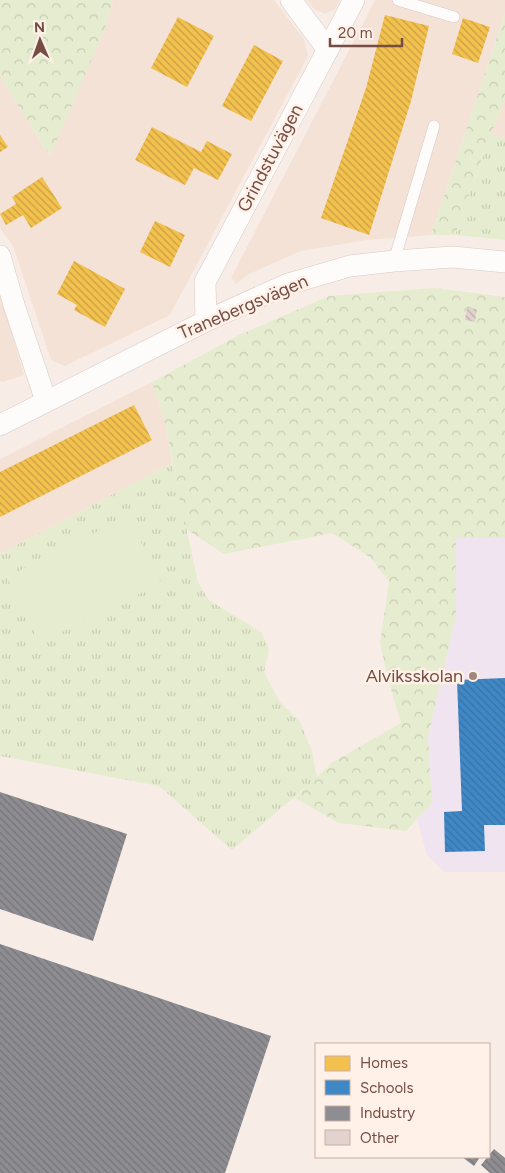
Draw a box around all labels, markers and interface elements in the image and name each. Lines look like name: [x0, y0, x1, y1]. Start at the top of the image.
north arrow: [15, 15, 65, 65]
scale bar: [330, 15, 402, 47]
text: N: [34, 19, 45, 36]
text: 20 m: [338, 24, 372, 42]
street label: Grindstuvägen: [232, 100, 308, 216]
street label: Tranebergsvägen: [175, 270, 311, 344]
place label: Alviksskolan: [366, 665, 463, 687]
marker: Alviksskolan: [467, 670, 479, 682]
legend: [315, 1043, 490, 1158]
text: Homes: [360, 1054, 408, 1072]
text: Schools: [360, 1079, 413, 1097]
text: Industry: [360, 1104, 415, 1122]
text: Other: [360, 1129, 399, 1147]

